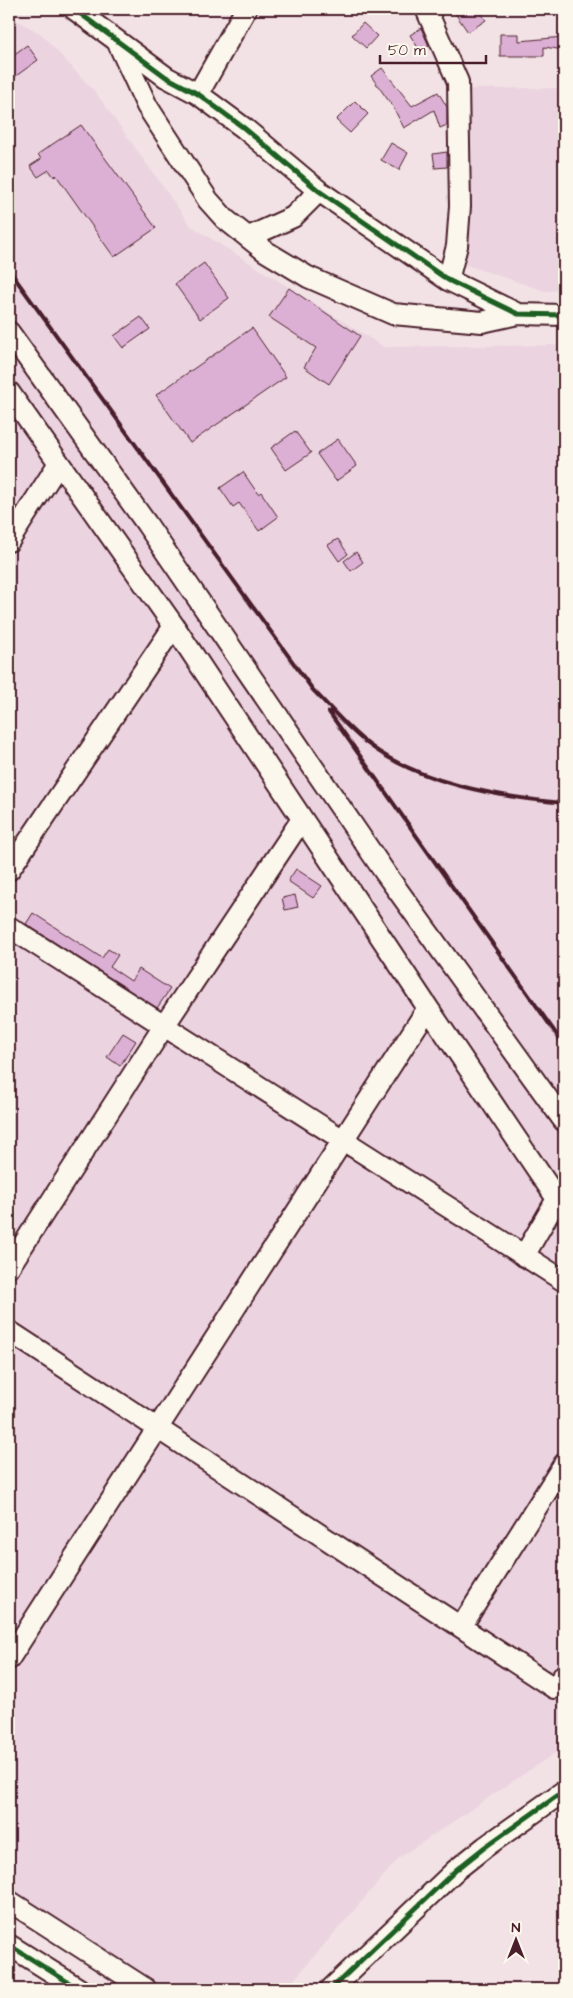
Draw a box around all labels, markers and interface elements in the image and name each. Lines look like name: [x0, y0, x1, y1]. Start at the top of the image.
scale bar: [380, 32, 487, 64]
text: 50 m: [388, 40, 426, 61]
north arrow: [490, 1916, 540, 1966]
text: N: [512, 1918, 521, 1938]

